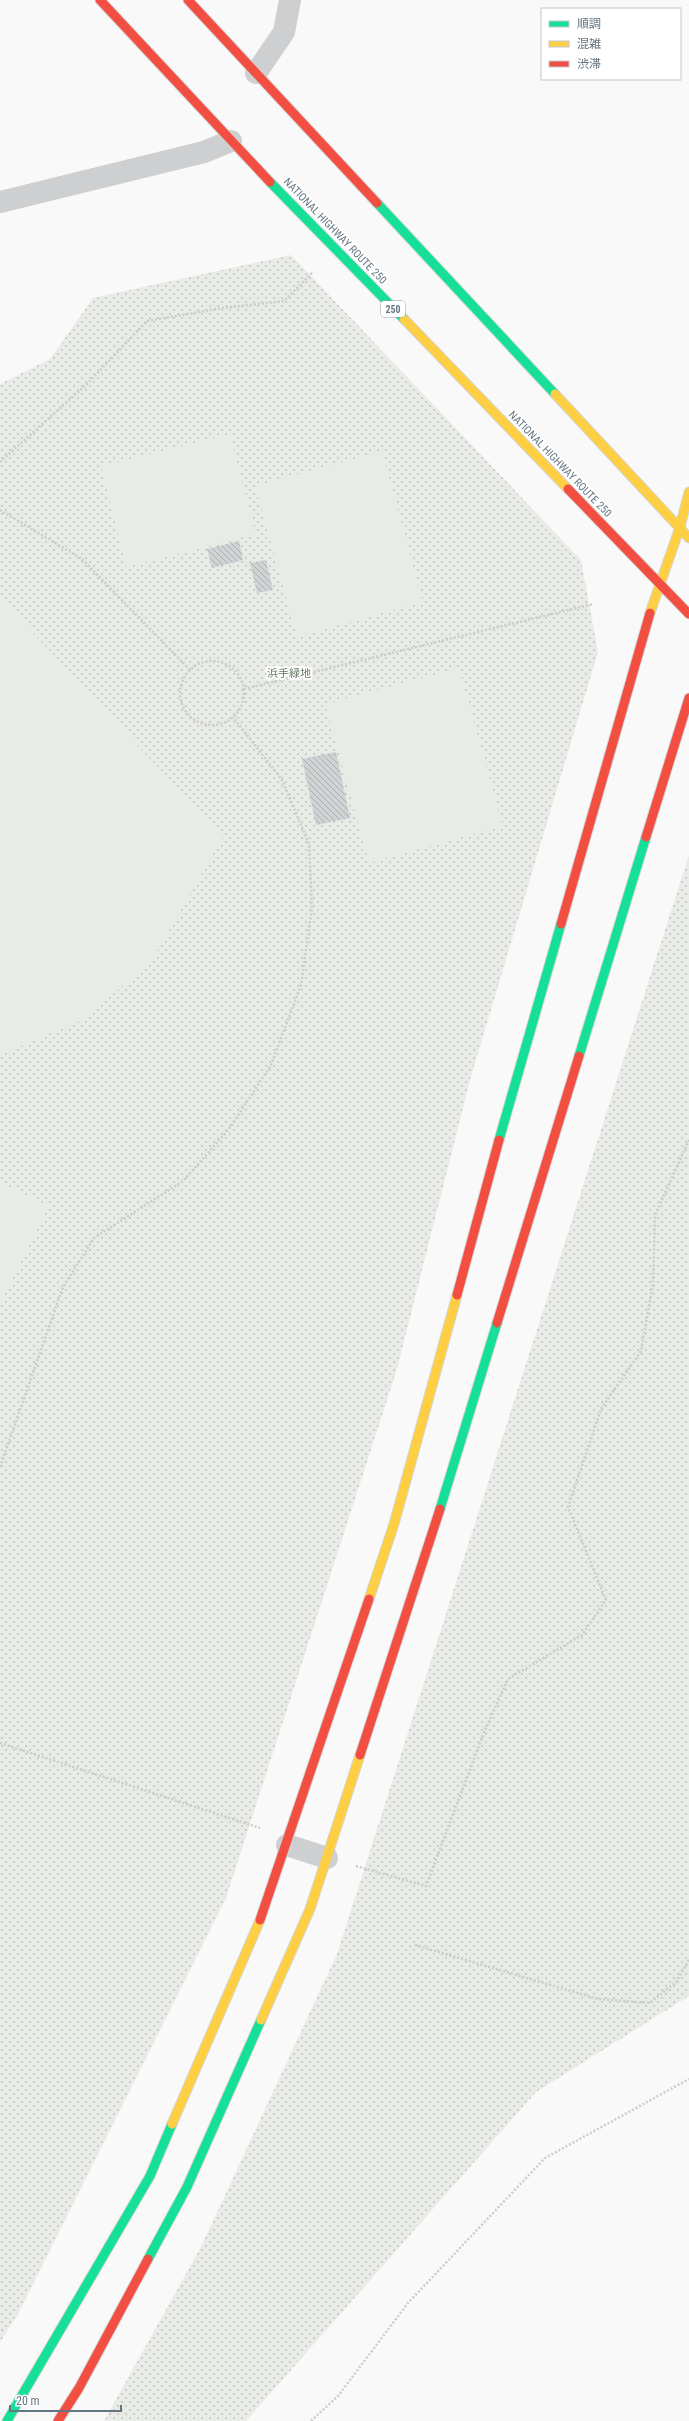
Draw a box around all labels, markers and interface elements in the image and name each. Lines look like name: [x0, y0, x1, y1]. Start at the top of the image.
legend: [541, 8, 681, 80]
text: 順調: [577, 17, 601, 31]
text: 混雑: [577, 37, 601, 51]
text: 渋滞: [577, 57, 601, 71]
street label: NATIONAL HIGHWAY ROUTE 250: [281, 175, 389, 287]
road number: 250: [381, 301, 405, 317]
street label: NATIONAL HIGHWAY ROUTE 250: [506, 408, 614, 520]
park label: 浜手緑地: [267, 667, 311, 680]
scale bar: [10, 2387, 121, 2413]
text: 20 m: [16, 2394, 40, 2408]

